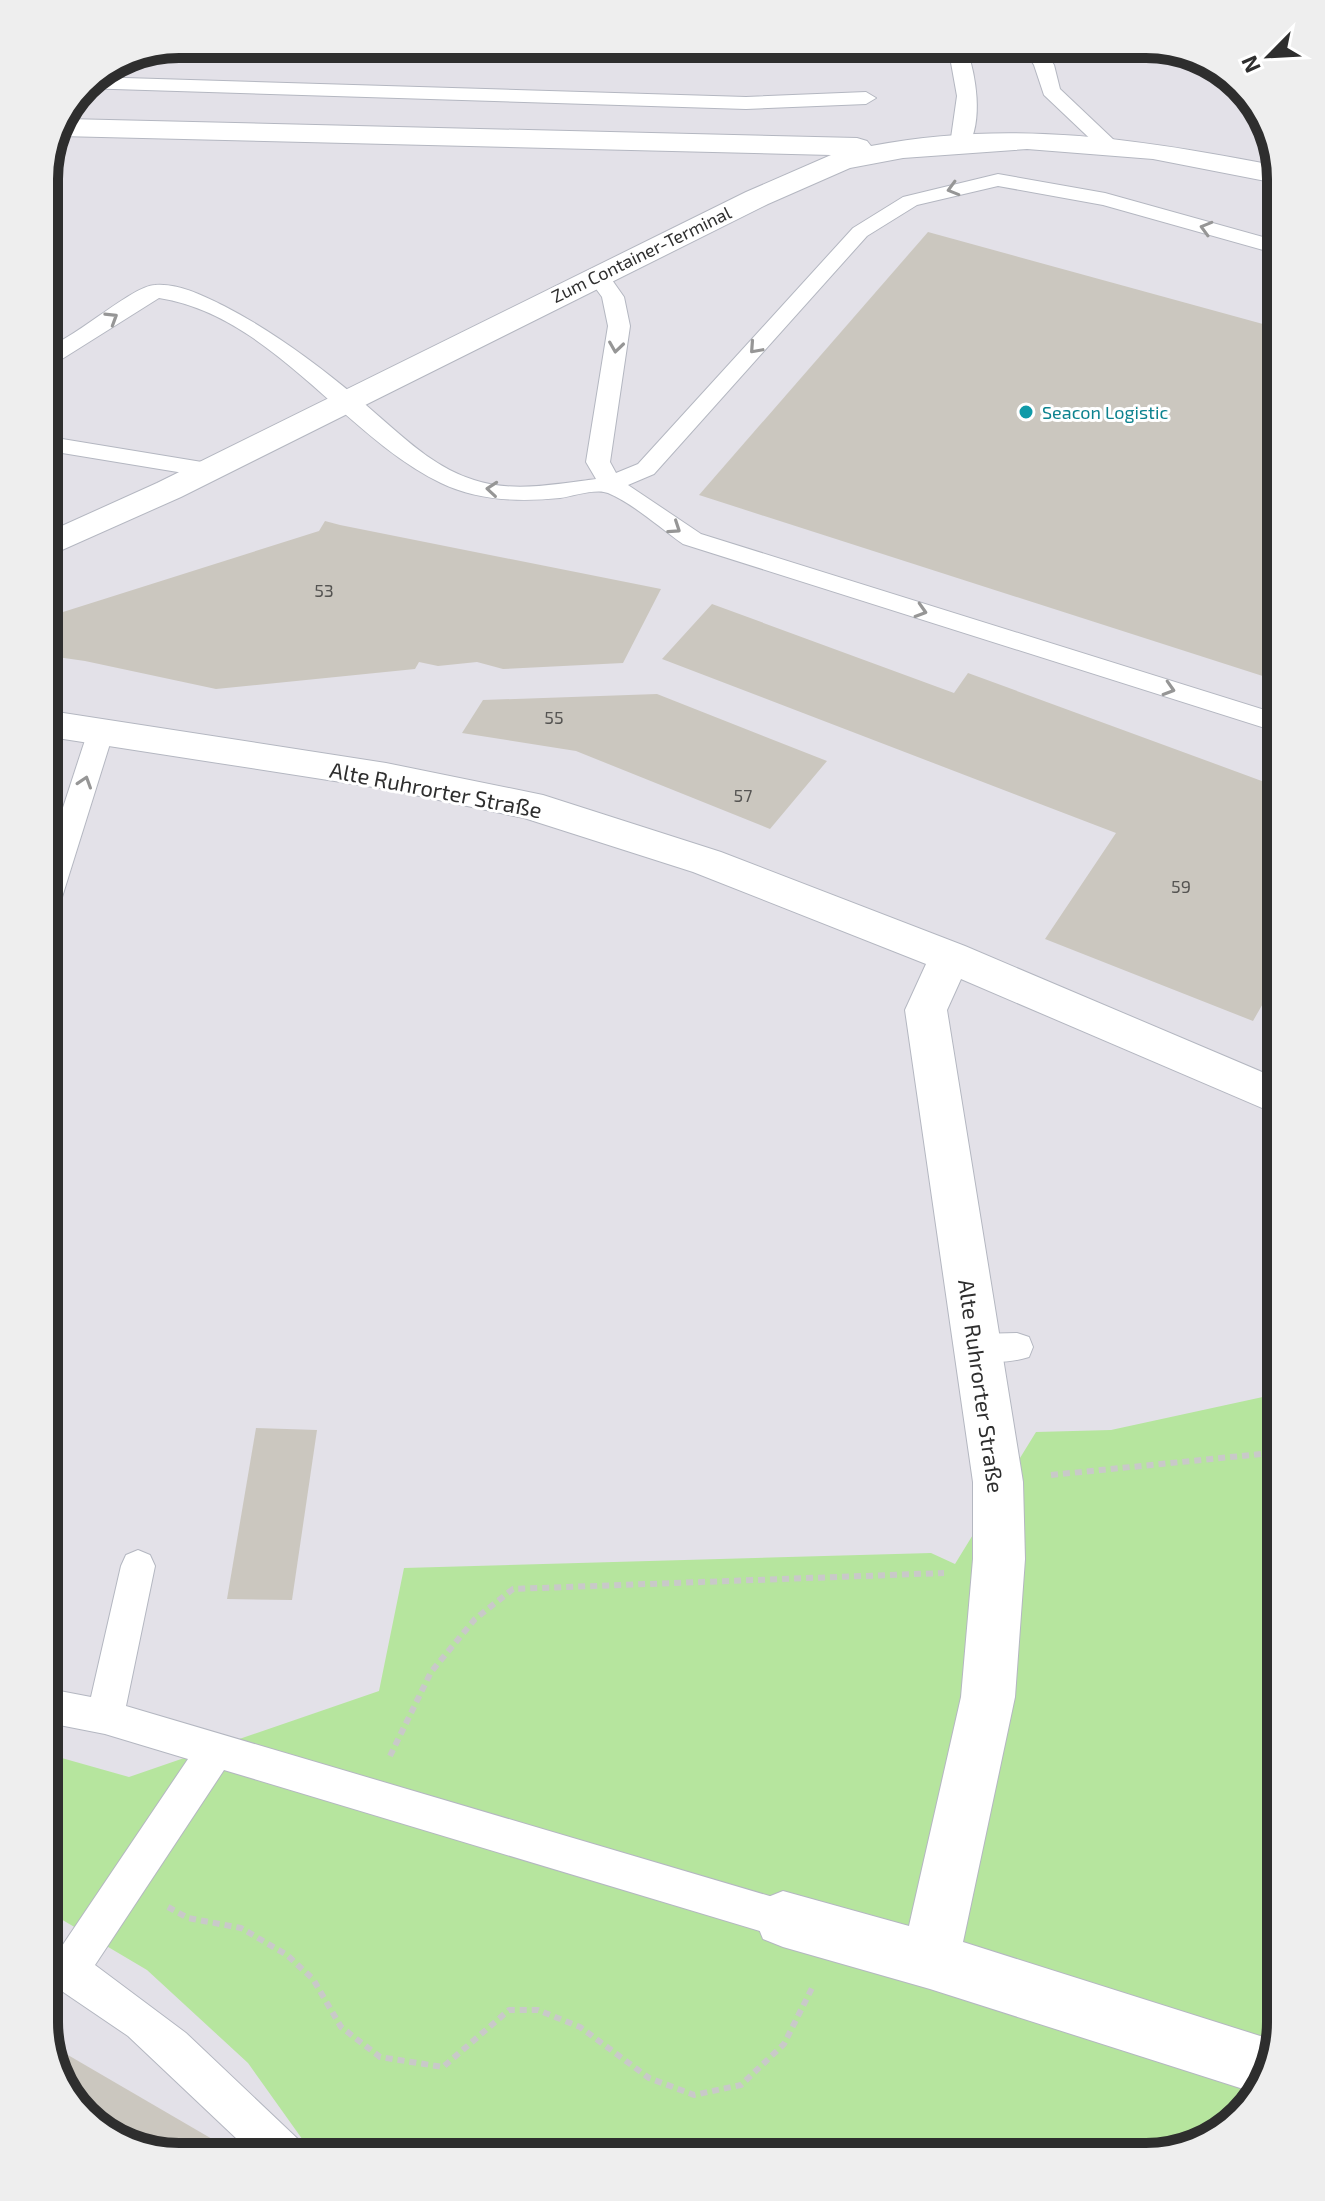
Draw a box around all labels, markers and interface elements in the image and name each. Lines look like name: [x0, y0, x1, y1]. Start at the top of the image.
north arrow: [1229, 16, 1309, 96]
text: N: [1235, 52, 1265, 77]
one-way arrow: [946, 180, 960, 196]
street label: Zum Container-Terminal: [548, 201, 735, 307]
one-way arrow: [1199, 221, 1213, 237]
one-way arrow: [103, 312, 118, 328]
one-way arrow: [750, 339, 764, 354]
one-way arrow: [608, 340, 625, 354]
place label: Seacon Logistic: [1042, 401, 1168, 423]
marker: Seacon Logistic: [1017, 403, 1035, 421]
one-way arrow: [485, 481, 498, 498]
one-way arrow: [667, 518, 681, 533]
house number: 53: [314, 579, 334, 601]
one-way arrow: [913, 601, 927, 617]
one-way arrow: [1161, 679, 1175, 695]
house number: 55: [544, 706, 564, 728]
street label: Alte Ruhrorter Straße: [328, 756, 544, 822]
one-way arrow: [76, 776, 92, 790]
house number: 57: [734, 784, 752, 806]
house number: 59: [1171, 875, 1191, 897]
street label: Alte Ruhrorter Straße: [954, 1277, 1010, 1495]

